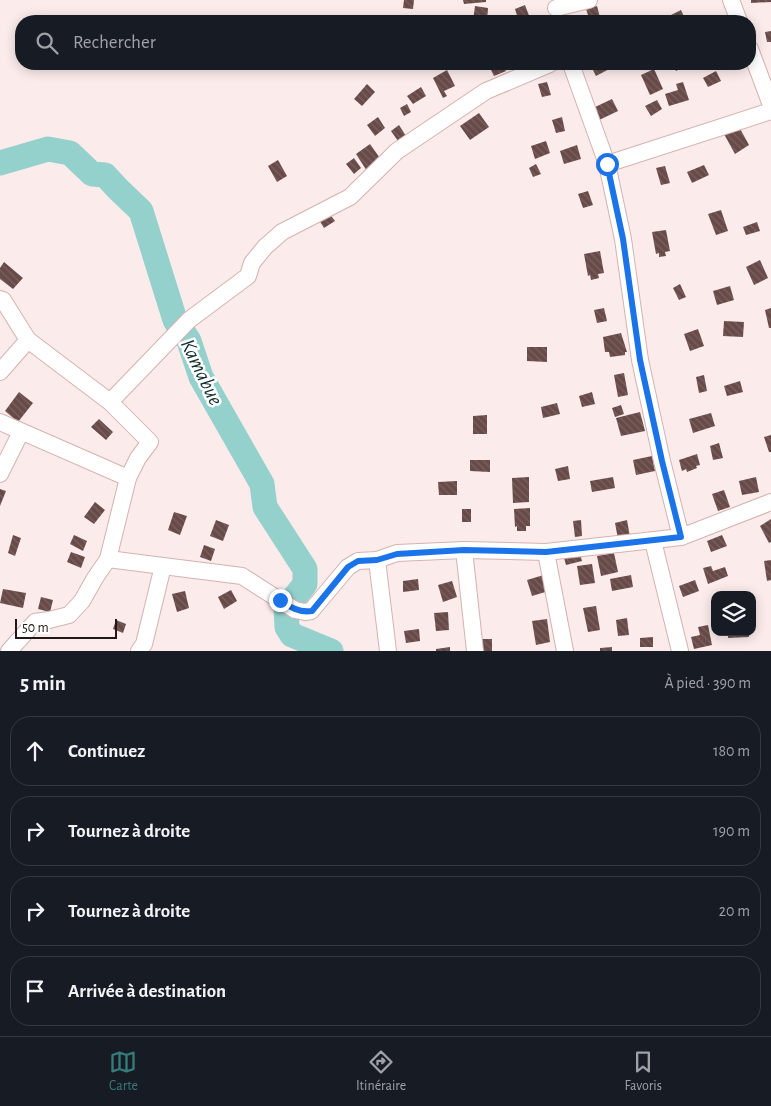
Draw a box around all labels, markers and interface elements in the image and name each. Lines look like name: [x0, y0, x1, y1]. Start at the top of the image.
search box: [15, 15, 756, 70]
icon: search: [33, 29, 61, 57]
text: Rechercher: [73, 33, 156, 52]
route start: [596, 153, 619, 176]
water label: Kamabue: [177, 336, 227, 409]
route end: [269, 589, 292, 612]
map controls: [711, 591, 756, 636]
button: layers: [711, 591, 756, 636]
scale bar: [15, 616, 118, 639]
text: 50 m: [22, 621, 49, 635]
text: 5 min: [20, 673, 66, 694]
text: À pied · 390 m: [664, 675, 751, 691]
icon: ahead: [21, 737, 49, 765]
text: Continuez: [68, 742, 145, 761]
text: 180 m: [713, 743, 750, 759]
icon: right: [21, 817, 49, 845]
text: Tournez à droite: [68, 822, 190, 841]
text: 190 m: [713, 823, 750, 839]
icon: right: [21, 897, 49, 925]
text: Tournez à droite: [68, 902, 190, 921]
text: 20 m: [719, 903, 750, 919]
icon: arrive: [21, 977, 49, 1005]
text: Arrivée à destination: [68, 982, 226, 1001]
tab: Carte: [109, 1048, 138, 1095]
tab: Itinéraire: [356, 1048, 406, 1095]
tab: Favoris: [624, 1048, 662, 1095]

